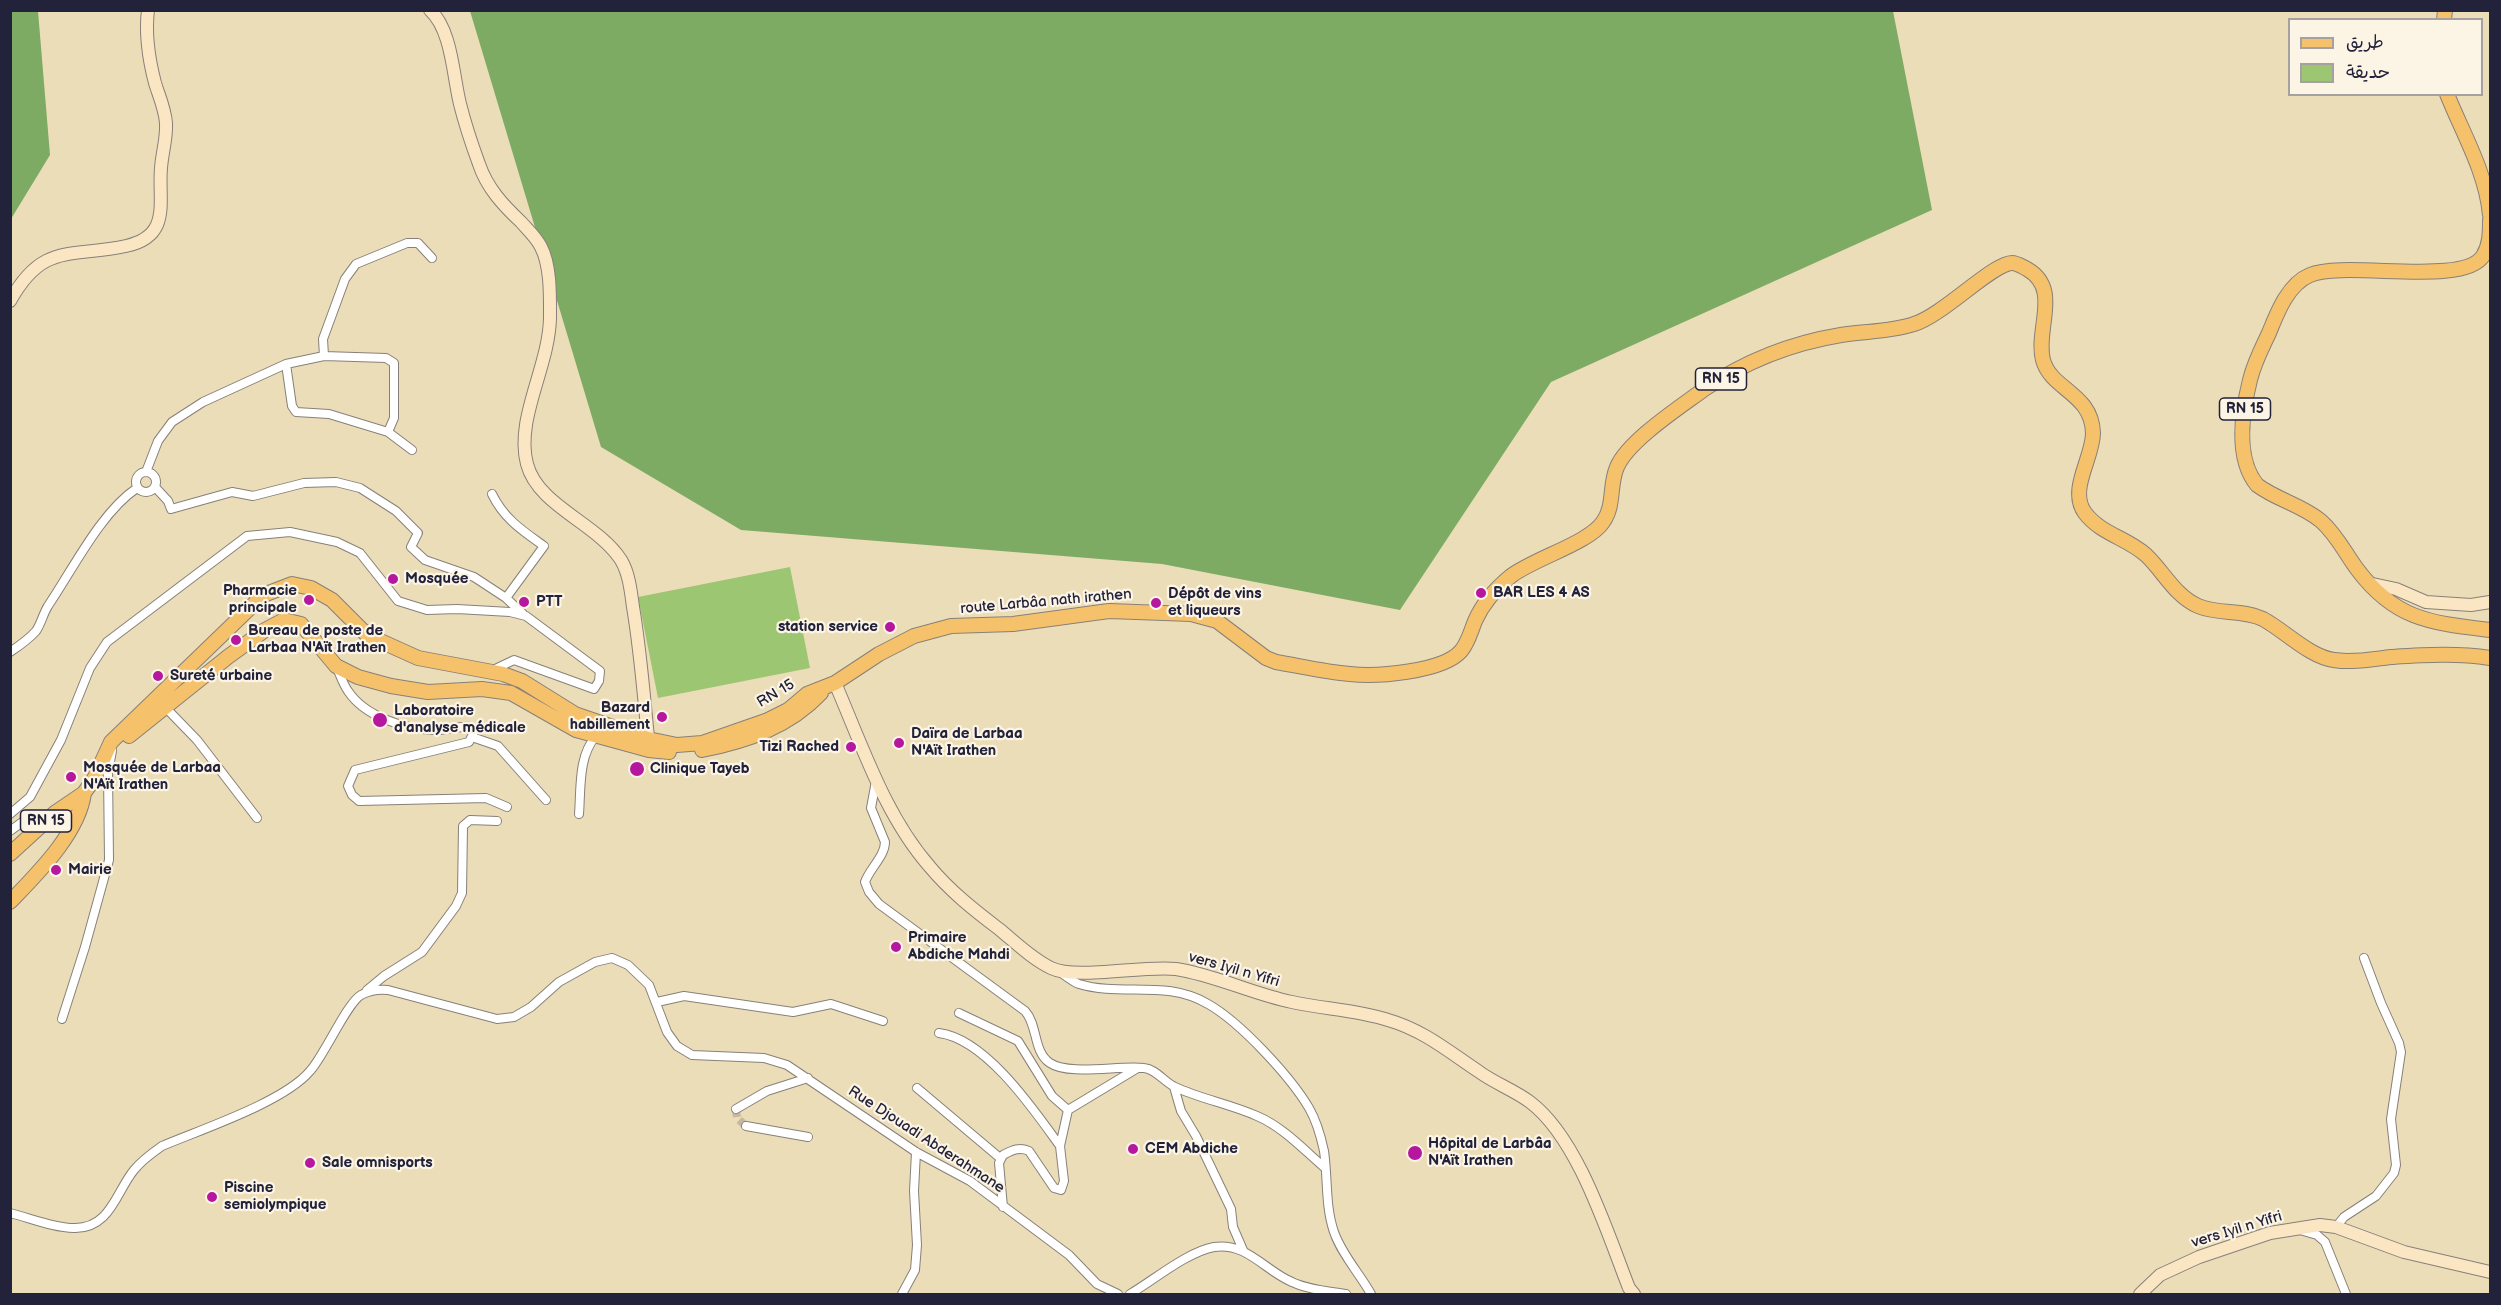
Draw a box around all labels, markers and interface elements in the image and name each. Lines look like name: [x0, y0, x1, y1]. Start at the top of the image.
legend: [2288, 18, 2483, 96]
text: طريق: [2346, 32, 2384, 53]
text: حديقة: [2346, 62, 2390, 83]
road number: RN 15: [1696, 368, 1746, 390]
road number: RN 15: [2220, 398, 2270, 420]
place label: Mosquée: [405, 570, 468, 588]
marker: Mosquée: [386, 572, 400, 586]
place label: Pharmacie principale: [223, 582, 297, 617]
place label: BAR LES 4 AS: [1493, 584, 1590, 602]
place label: Dépôt de vins et liqueurs: [1168, 585, 1262, 620]
street label: route Larbâa nath irathen: [960, 586, 1132, 618]
marker: BAR LES 4 AS: [1474, 586, 1488, 600]
marker: Pharmacie principale: [302, 593, 316, 607]
place label: PTT: [536, 593, 562, 611]
marker: PTT: [517, 595, 531, 609]
marker: Dépôt de vins et liqueurs: [1149, 596, 1163, 610]
place label: station service: [778, 618, 878, 636]
marker: station service: [883, 620, 897, 634]
place label: Bureau de poste de Larbaa N'Aït Irathen: [248, 622, 386, 657]
marker: Bureau de poste de Larbaa N'Aït Irathen: [229, 633, 243, 647]
place label: Sureté urbaine: [170, 667, 272, 685]
marker: Sureté urbaine: [151, 669, 165, 683]
street label: RN 15: [754, 676, 798, 712]
place label: Bazard habillement: [570, 699, 650, 734]
place label: Laboratoire d'analyse médicale: [394, 702, 526, 737]
marker: Bazard habillement: [655, 710, 669, 724]
marker: Laboratoire d'analyse médicale: [371, 711, 389, 729]
place label: Daïra de Larbaa N'Aït Irathen: [911, 725, 1023, 760]
marker: Daïra de Larbaa N'Aït Irathen: [892, 736, 906, 750]
place label: Tizi Rached: [760, 738, 839, 756]
marker: Tizi Rached: [844, 740, 858, 754]
place label: Mosquée de Larbaa N'Aït Irathen: [83, 759, 221, 794]
marker: Clinique Tayeb: [628, 760, 646, 778]
place label: Clinique Tayeb: [650, 760, 749, 778]
marker: Mosquée de Larbaa N'Aït Irathen: [64, 770, 78, 784]
road number: RN 15: [20, 810, 72, 832]
place label: Mairie: [68, 861, 111, 879]
marker: Mairie: [49, 863, 63, 877]
place label: Primaire Abdiche Mahdi: [908, 929, 1010, 964]
marker: Primaire Abdiche Mahdi: [889, 940, 903, 954]
street label: vers Iγil n Yifri: [1187, 948, 1281, 992]
street label: Rue Djouadi Abderahmane: [844, 1083, 1008, 1197]
place label: Hôpital de Larbâa N'Aït Irathen: [1428, 1135, 1552, 1170]
place label: CEM Abdiche: [1145, 1140, 1238, 1158]
marker: CEM Abdiche: [1126, 1142, 1140, 1156]
marker: Hôpital de Larbâa N'Aït Irathen: [1406, 1144, 1424, 1162]
place label: Sale omnisports: [322, 1154, 433, 1172]
marker: Sale omnisports: [303, 1156, 317, 1170]
place label: Piscine semiolympique: [224, 1179, 326, 1214]
marker: Piscine semiolympique: [205, 1190, 219, 1204]
street label: vers Iγil n Yifri: [2190, 1208, 2284, 1252]

